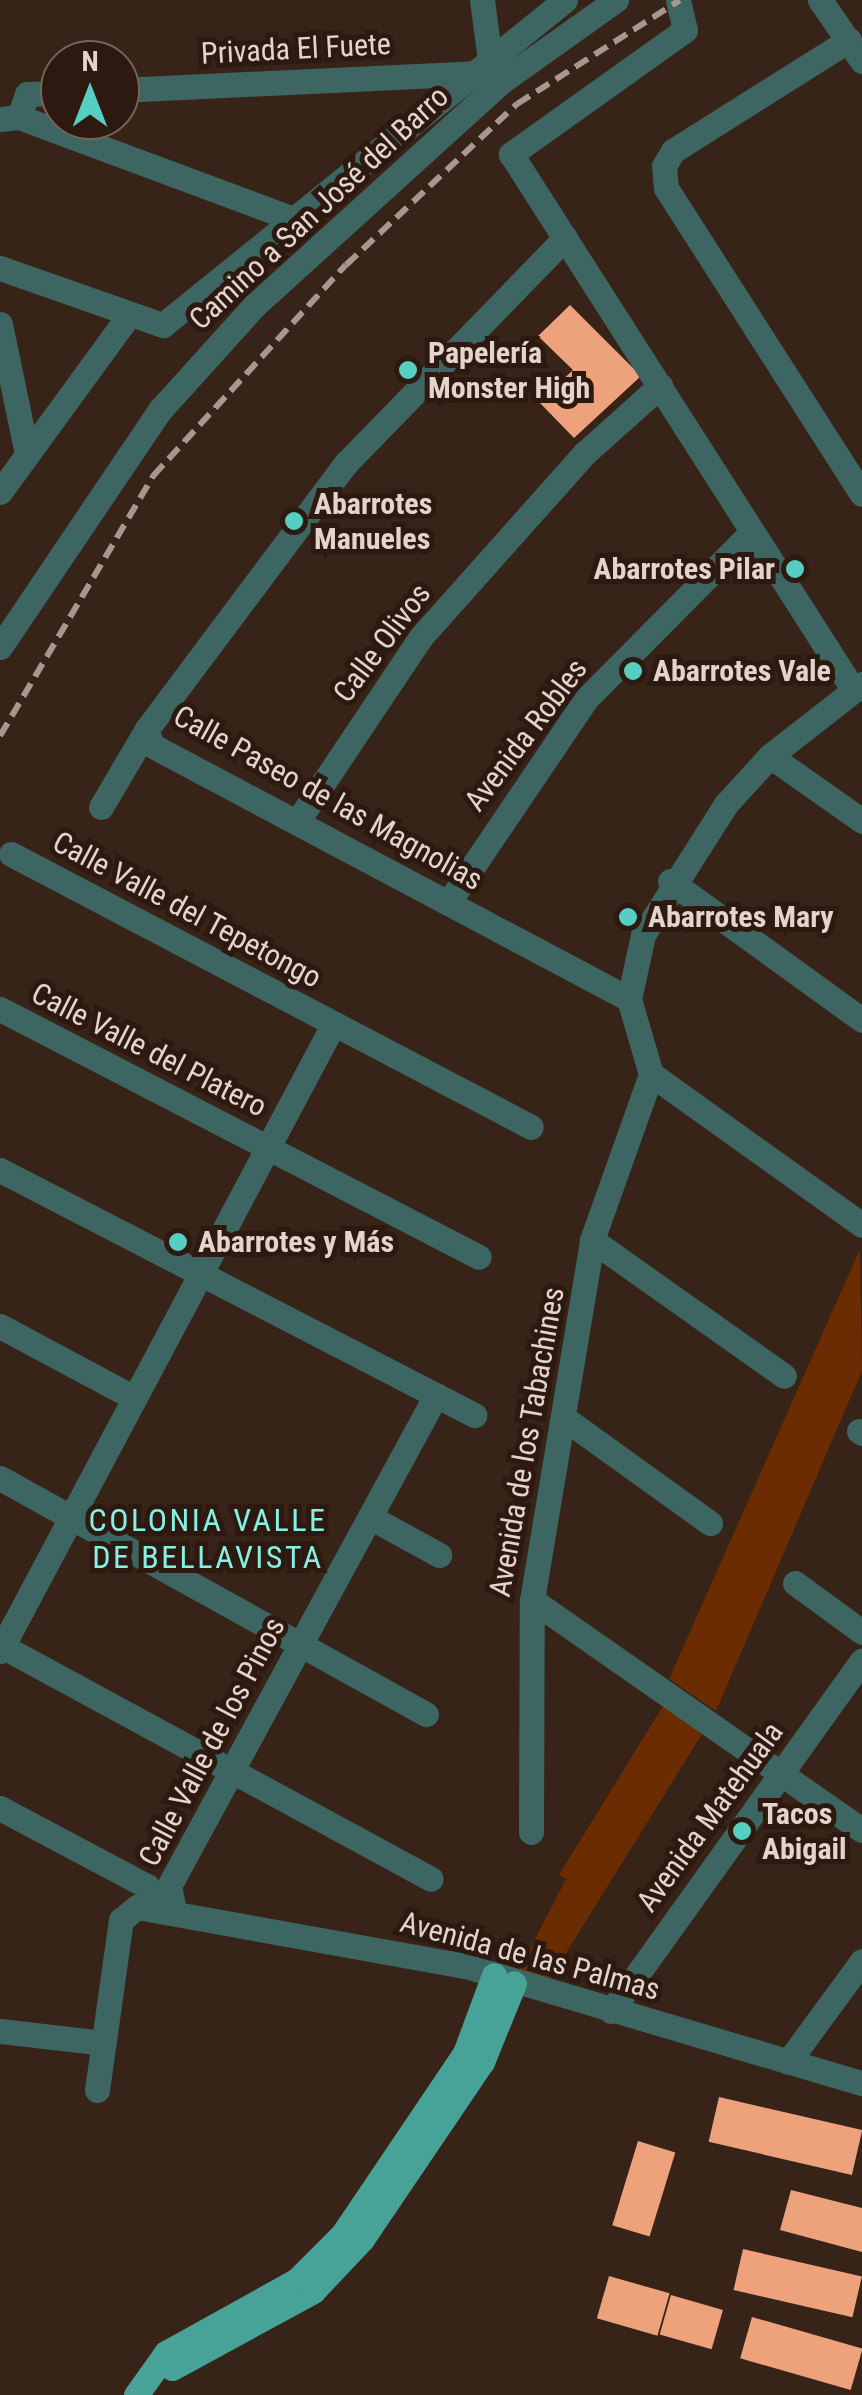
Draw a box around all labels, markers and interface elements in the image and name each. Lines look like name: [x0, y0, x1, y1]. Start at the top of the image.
street label: Privada El Fuete: [200, 26, 392, 72]
north arrow: [40, 40, 140, 140]
text: N: [81, 45, 99, 78]
street label: Camino a San José del Barro: [182, 79, 456, 337]
place label: Papelería Monster High: [428, 335, 590, 406]
marker: Papelería Monster High: [397, 359, 419, 381]
place label: Abarrotes Manueles: [314, 486, 432, 556]
marker: Abarrotes Manueles: [283, 510, 305, 532]
place label: Abarrotes Pilar: [594, 551, 775, 587]
marker: Abarrotes Pilar: [784, 558, 806, 580]
street label: Calle Olivos: [326, 577, 438, 709]
street label: Avenida Robles: [457, 652, 595, 818]
place label: Abarrotes Vale: [653, 653, 831, 689]
marker: Abarrotes Vale: [622, 660, 644, 682]
street label: Calle Paseo de las Magnolias: [167, 698, 489, 898]
street label: Calle Valle del Tepetongo: [46, 824, 328, 996]
place label: Abarrotes Mary: [648, 899, 834, 935]
marker: Abarrotes Mary: [617, 906, 639, 928]
street label: Calle Valle del Platero: [26, 975, 272, 1125]
place label: Abarrotes y Más: [198, 1224, 394, 1260]
marker: Abarrotes y Más: [167, 1231, 189, 1253]
street label: Avenida de los Tabachines: [482, 1284, 572, 1600]
district label: COLONIA VALLE DE BELLAVISTA: [89, 1502, 327, 1577]
street label: Calle Valle de los Pinos: [131, 1612, 293, 1872]
street label: Avenida Matehuala: [629, 1715, 791, 1919]
place label: Tacos Abigail: [762, 1796, 847, 1866]
marker: Tacos Abigail: [731, 1820, 753, 1842]
street label: Avenida de las Palmas: [396, 1904, 664, 2008]

